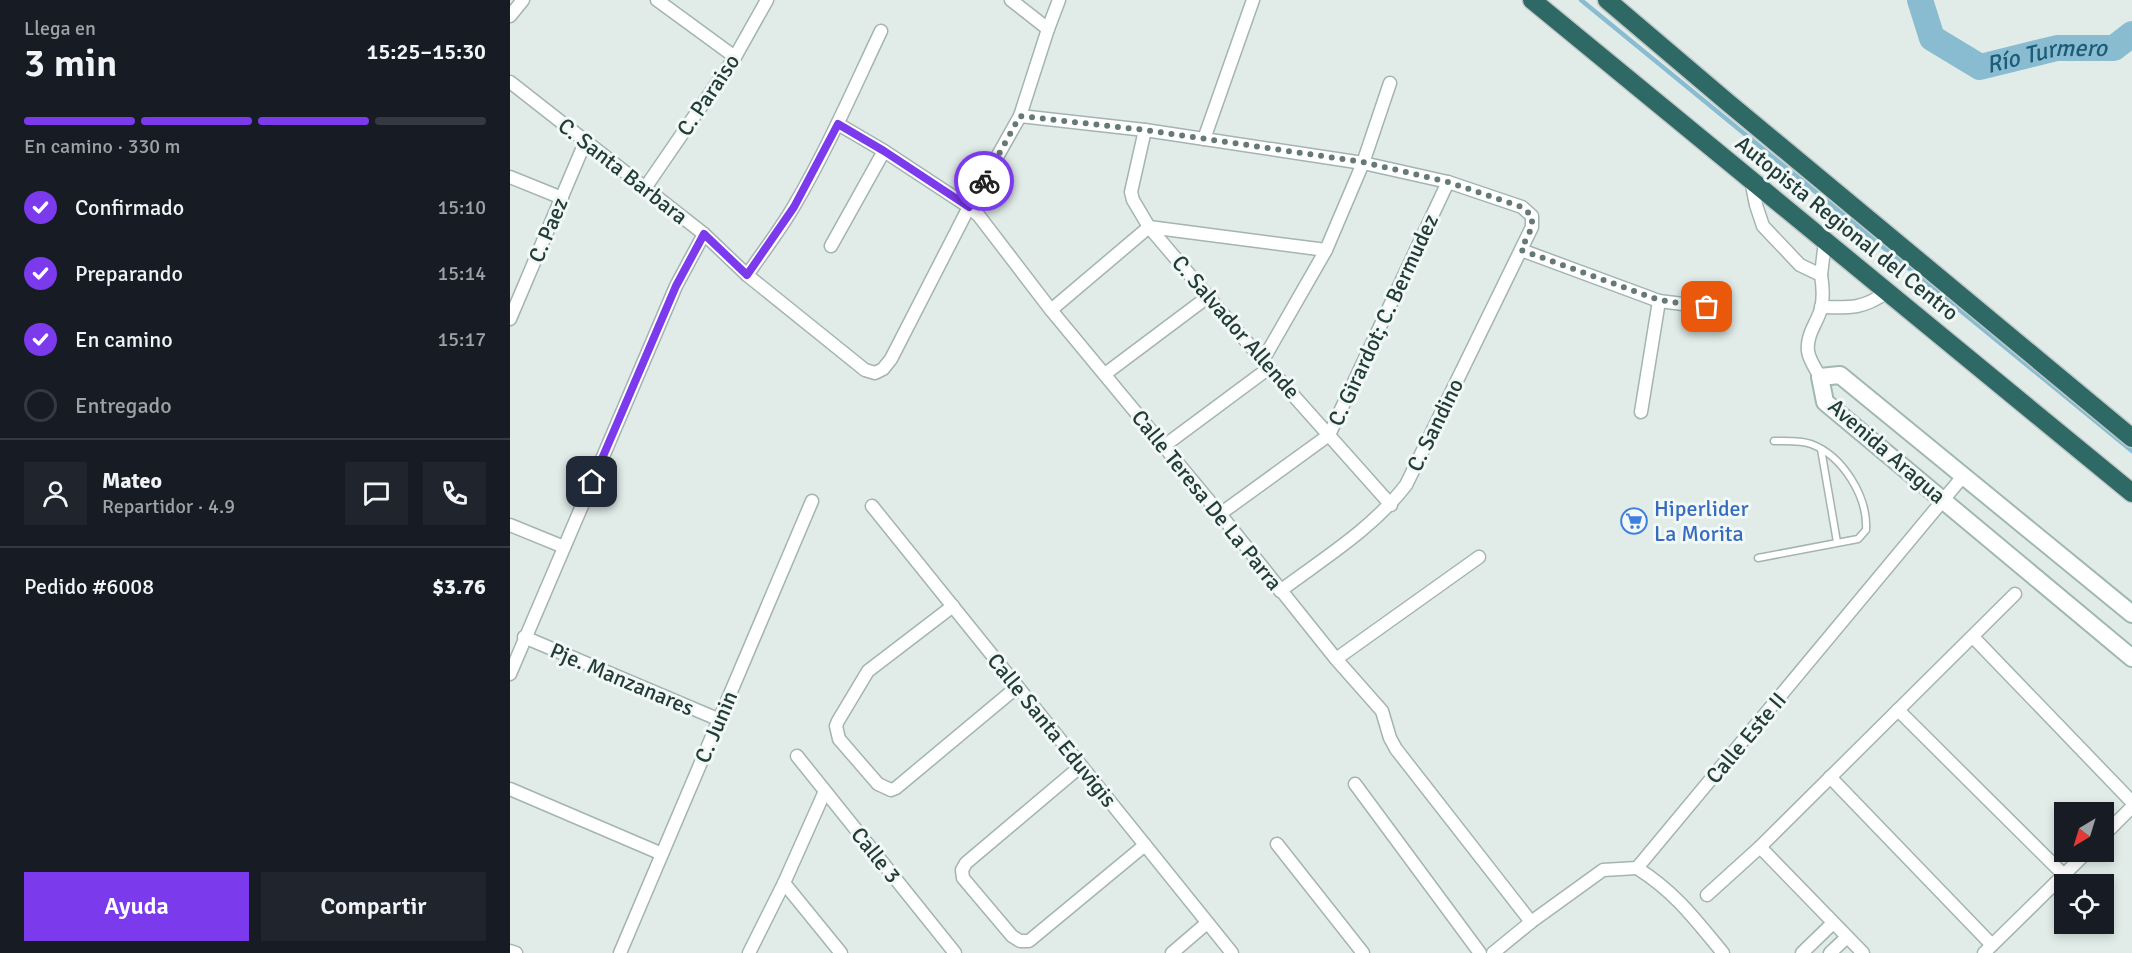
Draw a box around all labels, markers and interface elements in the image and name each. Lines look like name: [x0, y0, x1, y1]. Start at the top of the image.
text: Llega en: [24, 16, 96, 41]
water label: Río Turmero: [1983, 33, 2109, 80]
text: 15:25–15:30: [367, 38, 486, 65]
text: 3 min: [24, 39, 117, 87]
street label: C. Paraiso: [671, 49, 745, 141]
street label: C. Santa Barbara: [553, 112, 693, 230]
street label: Autopista Regional del Centro: [1730, 130, 1964, 326]
text: En camino · 330 m: [24, 134, 181, 159]
courier: [954, 151, 1014, 211]
icon: bike: [968, 165, 1001, 198]
icon: check: [24, 191, 57, 224]
street label: C. Paez: [522, 193, 574, 266]
text: Confirmado: [75, 194, 184, 221]
text: 15:10: [437, 195, 486, 220]
street label: C. Girardot; C. Bermudez: [1322, 210, 1444, 430]
street label: C. Salvador Allende: [1166, 249, 1306, 405]
icon: check: [24, 257, 57, 290]
text: Preparando: [75, 260, 183, 287]
text: 15:14: [437, 261, 486, 286]
pin: [1681, 281, 1732, 332]
icon: bag: [1690, 290, 1723, 323]
icon: check: [24, 323, 57, 356]
text: En camino: [75, 326, 173, 353]
text: 15:17: [437, 327, 486, 352]
street label: C. Sandino: [1401, 374, 1469, 476]
text: Entregado: [75, 392, 172, 419]
street label: Avenida Aragua: [1823, 393, 1951, 509]
street label: Calle Teresa De La Parra: [1126, 404, 1288, 596]
pin: [566, 456, 617, 507]
button: person: [24, 462, 87, 525]
button: chat: [345, 462, 408, 525]
button: phone: [423, 462, 486, 525]
icon: home: [575, 465, 608, 498]
text: Mateo: [102, 467, 162, 494]
text: Repartidor · 4.9: [102, 494, 235, 519]
place label: Hiperlider La Morita: [1654, 495, 1749, 547]
supermarket icon: Hiperlider La Morita: [1619, 506, 1649, 536]
text: Pedido #6008: [24, 573, 154, 600]
text: $3.76: [432, 573, 486, 600]
street label: Pje. Manzanares: [546, 637, 698, 721]
street label: Calle Santa Eduvigis: [982, 648, 1122, 812]
street label: C. Junin: [689, 687, 743, 767]
street label: Calle Este II: [1700, 687, 1792, 789]
north arrow: [2054, 802, 2114, 862]
map controls: [2054, 802, 2114, 934]
street label: Calle 3: [845, 821, 907, 889]
button: Ayuda: [24, 872, 249, 941]
button: Compartir: [261, 872, 486, 941]
button: locate: [2054, 874, 2114, 934]

